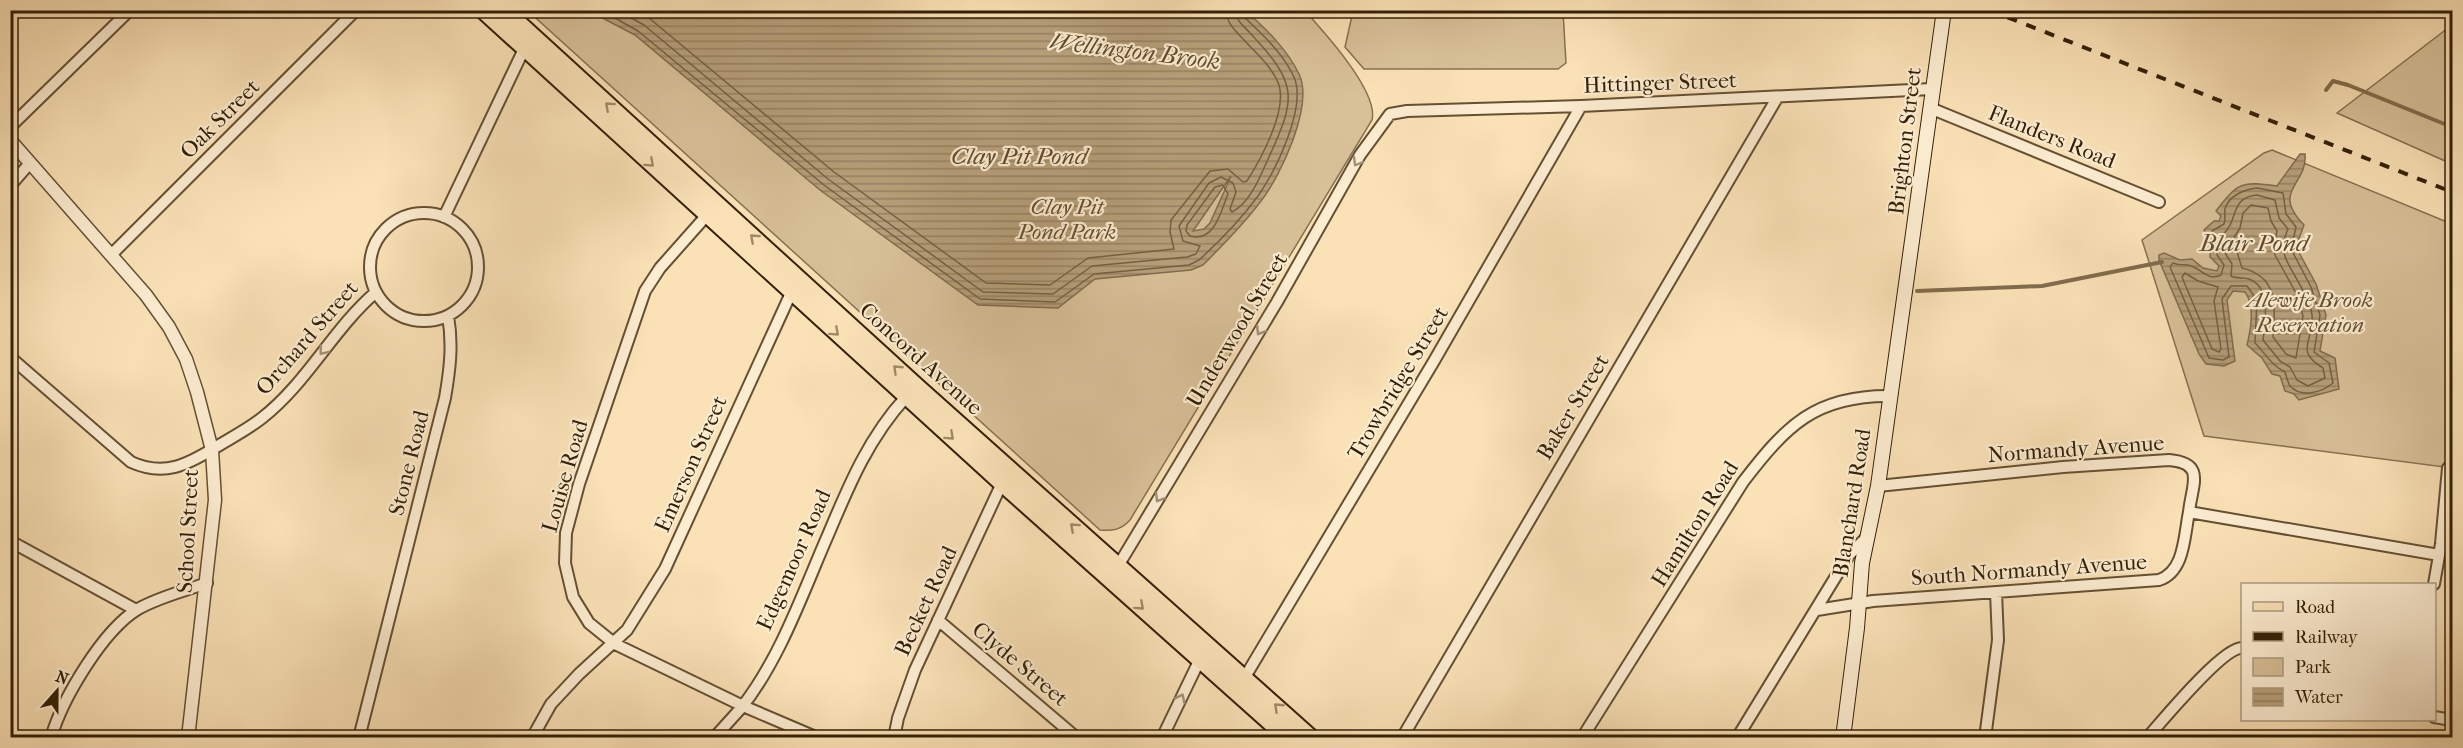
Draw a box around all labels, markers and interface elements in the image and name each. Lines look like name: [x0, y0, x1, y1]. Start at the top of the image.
water label: Wellington Brook: [1048, 27, 1222, 75]
street label: Brighton Street: [1883, 66, 1927, 216]
street label: Hittinger Street: [1583, 67, 1737, 99]
street label: Oak Street: [175, 74, 265, 164]
street label: Flanders Road: [1985, 100, 2120, 175]
one-way arrow: [606, 102, 616, 113]
water label: Clay Pit Pond: [951, 142, 1090, 170]
one-way arrow: [643, 156, 654, 167]
one-way arrow: [1352, 156, 1364, 166]
park label: Clay Pit Pond Park: [1017, 194, 1116, 245]
water label: Blair Pond: [2198, 229, 2311, 257]
one-way arrow: [750, 234, 760, 245]
street label: Underwood Street: [1181, 248, 1293, 412]
street label: Orchard Street: [250, 276, 364, 400]
park label: Alewife Brook Reservation: [2244, 287, 2373, 338]
street label: Concord Avenue: [854, 297, 988, 421]
street label: Trowbridge Street: [1342, 302, 1454, 464]
one-way arrow: [828, 325, 839, 336]
one-way arrow: [1255, 325, 1267, 335]
one-way arrow: [319, 344, 330, 355]
street label: Baker Street: [1531, 349, 1615, 464]
one-way arrow: [894, 365, 904, 376]
street label: Emerson Street: [649, 392, 733, 536]
street label: Stone Road: [383, 407, 435, 518]
street label: Louise Road: [537, 416, 594, 535]
street label: Blanchard Road: [1827, 426, 1877, 579]
one-way arrow: [943, 429, 953, 440]
street label: Normandy Avenue: [1987, 430, 2165, 468]
street label: Hamilton Road: [1646, 455, 1745, 592]
street label: School Street: [172, 468, 204, 594]
street label: Edgemoor Road: [751, 485, 837, 634]
one-way arrow: [1154, 492, 1166, 502]
one-way arrow: [1070, 523, 1081, 534]
street label: Becket Road: [889, 541, 963, 660]
street label: South Normandy Avenue: [1910, 549, 2148, 591]
legend: [2241, 583, 2436, 721]
text: Road: [2295, 597, 2335, 618]
one-way arrow: [1133, 599, 1144, 610]
street label: Clyde Street: [967, 616, 1073, 712]
text: Railway: [2295, 627, 2359, 648]
text: Park: [2295, 657, 2332, 678]
north arrow: [27, 661, 87, 721]
text: N: [53, 666, 72, 689]
text: Water: [2294, 687, 2343, 708]
one-way arrow: [1173, 694, 1185, 705]
one-way arrow: [1274, 703, 1285, 714]

